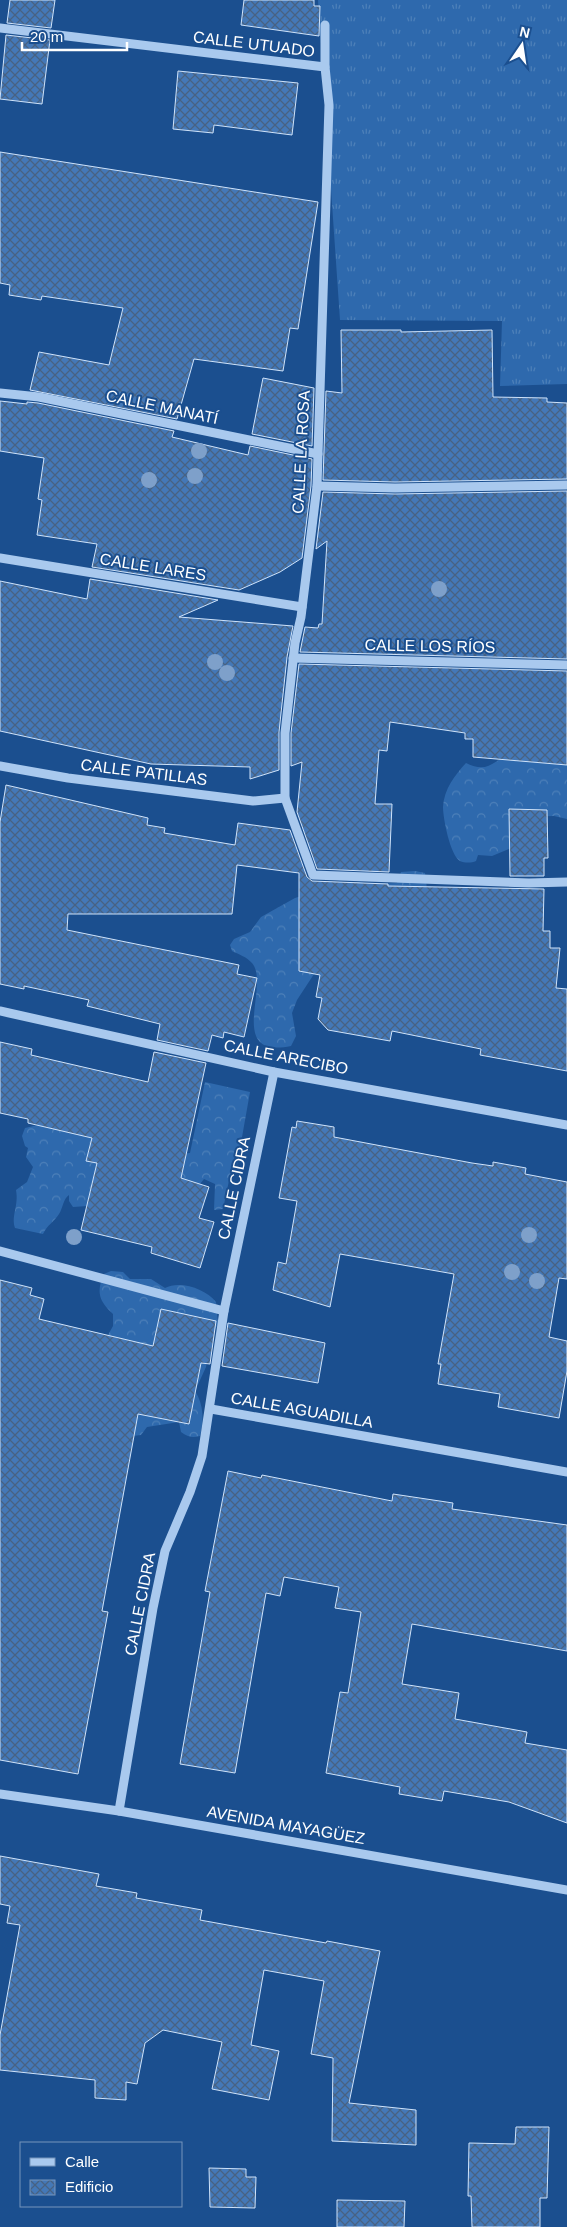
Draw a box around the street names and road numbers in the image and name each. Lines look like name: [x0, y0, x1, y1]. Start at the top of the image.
street label: CALLE UTUADO: [192, 28, 316, 60]
street label: CALLE MANATÍ: [104, 386, 220, 427]
street label: CALLE LA ROSA: [289, 390, 313, 514]
street label: CALLE LARES: [99, 550, 207, 584]
street label: CALLE LOS RÍOS: [365, 635, 496, 656]
street label: CALLE PATILLAS: [80, 756, 208, 788]
street label: CALLE ARECIBO: [222, 1037, 350, 1077]
street label: CALLE CIDRA: [215, 1135, 253, 1241]
street label: CALLE AGUADILLA: [230, 1389, 375, 1431]
street label: CALLE CIDRA: [122, 1551, 158, 1657]
street label: AVENIDA MAYAGÜEZ: [206, 1803, 366, 1847]

